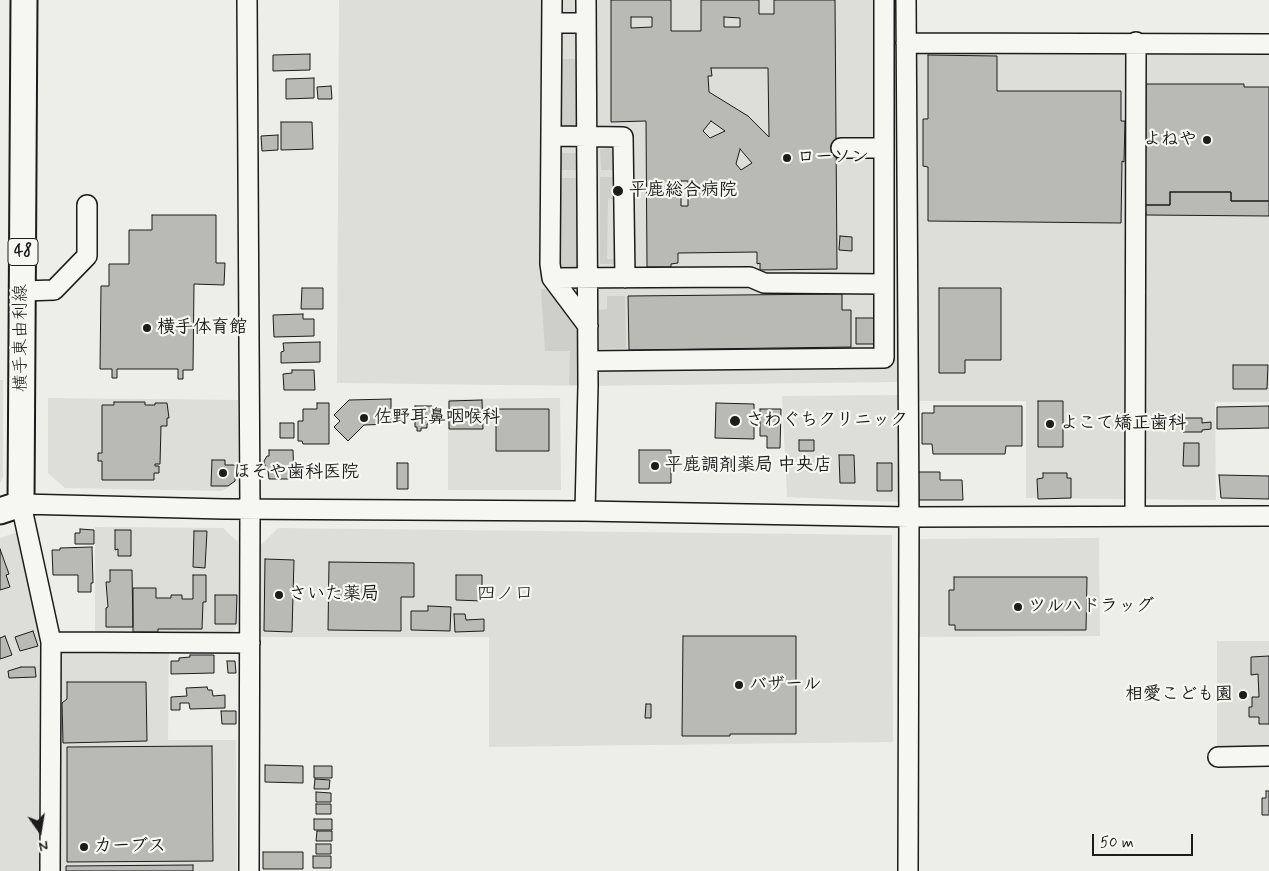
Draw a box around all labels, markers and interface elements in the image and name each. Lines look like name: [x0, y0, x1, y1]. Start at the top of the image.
place label: よねや: [1143, 129, 1197, 151]
marker: よねや: [1201, 134, 1213, 146]
place label: ローソン: [797, 147, 869, 169]
marker: ローソン: [781, 152, 793, 164]
place label: 平鹿総合病院: [629, 180, 737, 202]
marker: 平鹿総合病院: [611, 184, 625, 198]
road number: 48: [8, 238, 38, 266]
street label: 横手東由利線: [11, 284, 33, 392]
place label: 横手体育館: [157, 317, 247, 339]
marker: 横手体育館: [141, 322, 153, 334]
place label: 佐野耳鼻咽喉科: [374, 407, 500, 429]
place label: さわぐちクリニック: [746, 410, 908, 432]
marker: 佐野耳鼻咽喉科: [358, 412, 370, 424]
place label: よこて矯正歯科: [1060, 413, 1186, 435]
marker: さわぐちクリニック: [728, 414, 742, 428]
marker: よこて矯正歯科: [1044, 418, 1056, 430]
place label: 平鹿調剤薬局 中央店: [665, 455, 832, 477]
marker: 平鹿調剤薬局 中央店: [649, 460, 661, 472]
place label: ほそや歯科医院: [233, 462, 359, 484]
marker: ほそや歯科医院: [217, 467, 229, 479]
place label: さいた薬局: [289, 584, 379, 606]
district label: 四ノ口: [477, 584, 533, 606]
marker: さいた薬局: [273, 589, 285, 601]
place label: ツルハドラッグ: [1028, 596, 1154, 618]
marker: ツルハドラッグ: [1012, 601, 1024, 613]
place label: バザール: [749, 674, 821, 696]
marker: バザール: [733, 679, 745, 691]
place label: 相愛こども園: [1125, 684, 1233, 706]
marker: 相愛こども園: [1237, 689, 1249, 701]
north arrow: [15, 806, 65, 856]
scale bar: [1094, 824, 1195, 856]
text: 50 m: [1100, 833, 1134, 853]
text: N: [37, 836, 50, 855]
place label: カーブス: [94, 836, 166, 858]
marker: カーブス: [78, 841, 90, 853]

